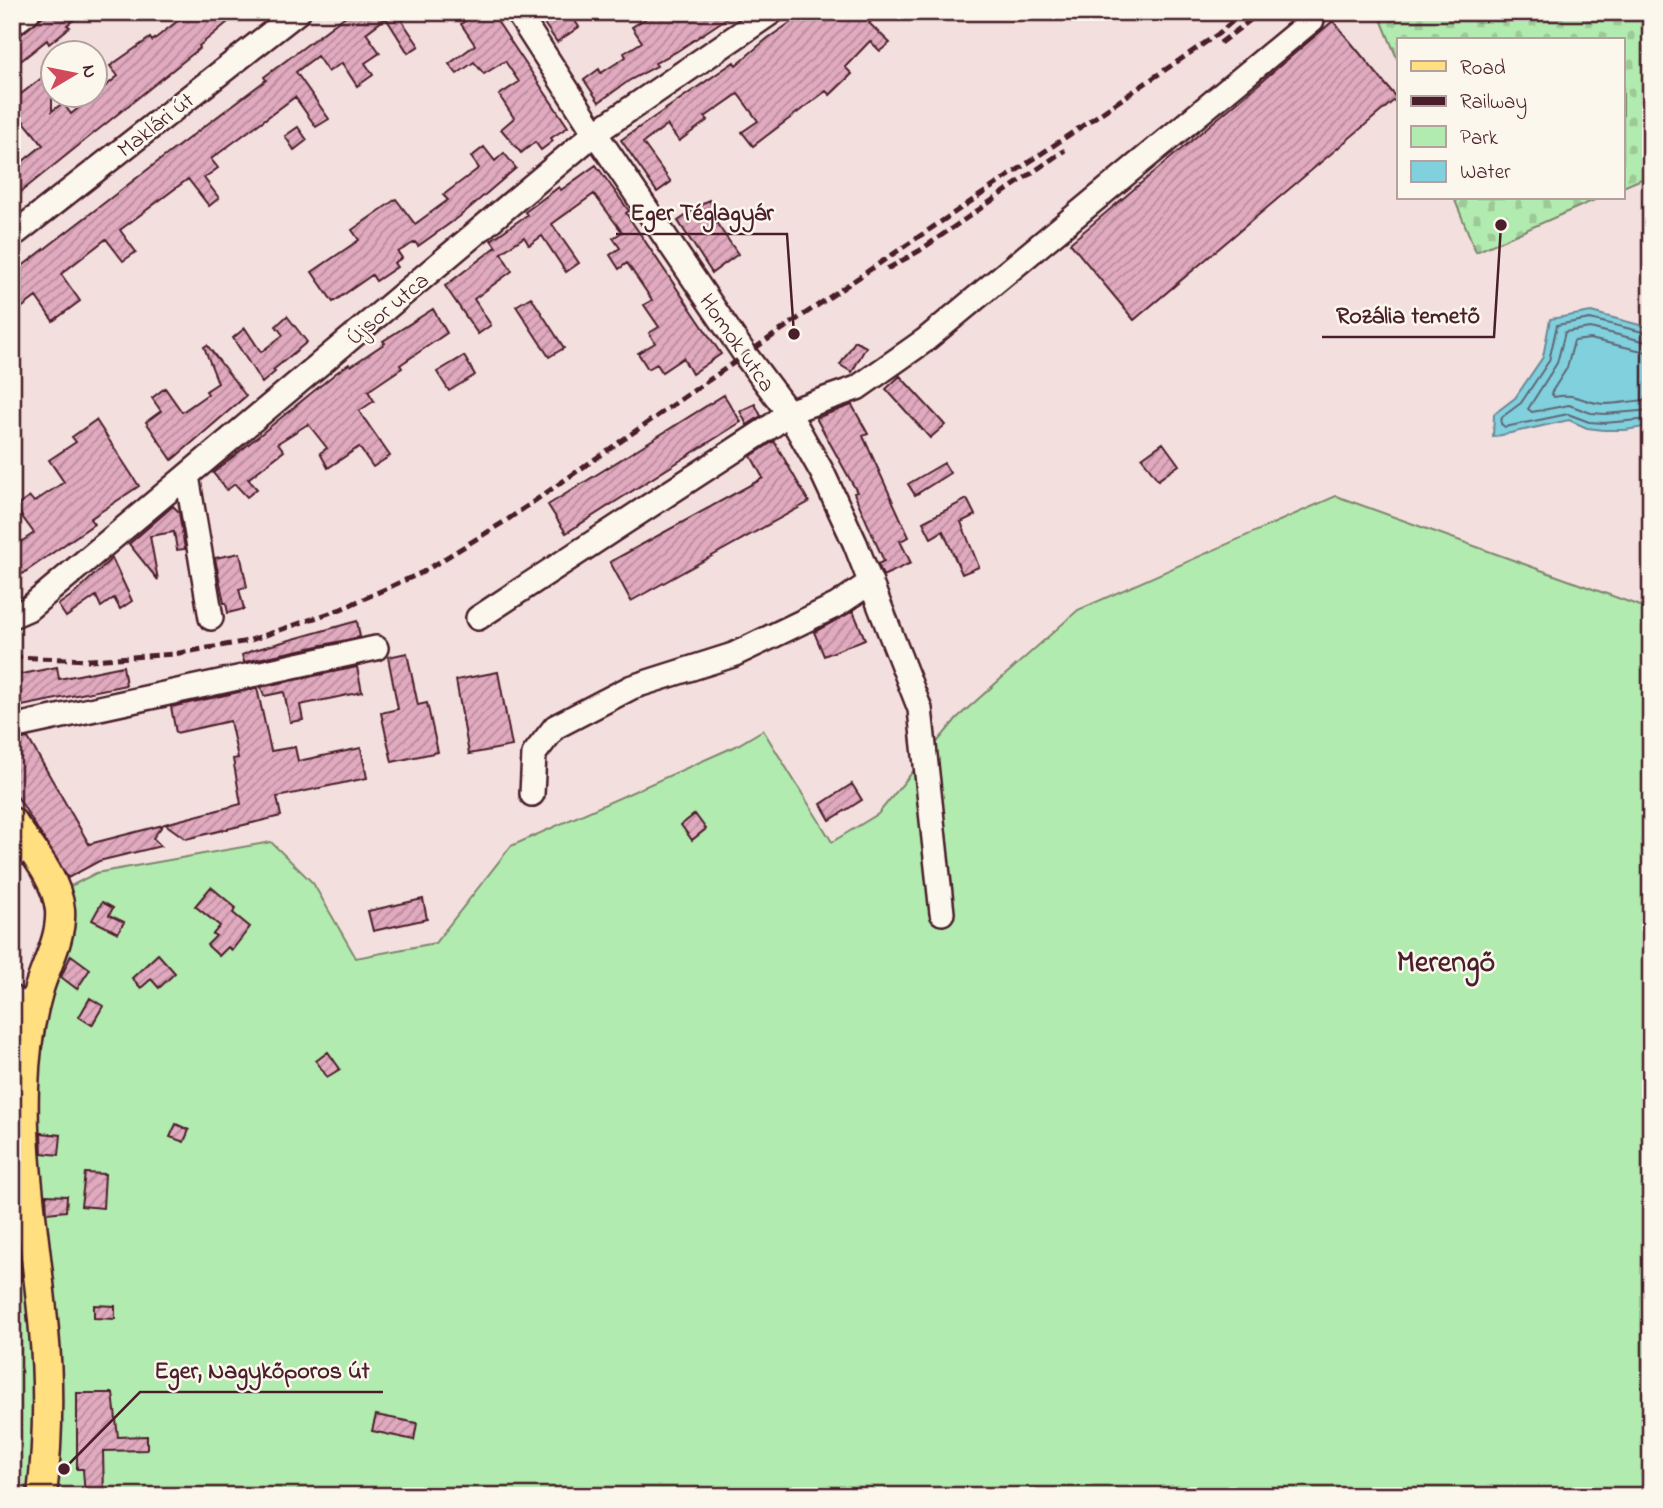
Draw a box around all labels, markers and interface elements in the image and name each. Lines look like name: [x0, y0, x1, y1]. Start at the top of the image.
north arrow: [38, 38, 108, 108]
legend: [1397, 38, 1624, 200]
text: Road: [1460, 54, 1506, 84]
text: N: [74, 63, 103, 80]
street label: Maklári út: [111, 85, 202, 167]
text: Railway: [1460, 88, 1527, 120]
text: Park: [1460, 124, 1499, 154]
text: Water: [1460, 158, 1511, 188]
callout: Eger Téglagyár: [616, 189, 787, 234]
text: Eger Téglagyár: [630, 197, 774, 233]
street label: Újsor utca: [340, 265, 437, 354]
street label: Homok utca: [690, 287, 782, 399]
callout: Rozália temető: [1322, 292, 1494, 337]
text: Rozália temető: [1336, 300, 1480, 335]
district label: Merengő: [1397, 942, 1495, 987]
callout: Eger, Nagykőporos út: [140, 1347, 383, 1392]
text: Eger, Nagykőporos út: [154, 1355, 371, 1391]

